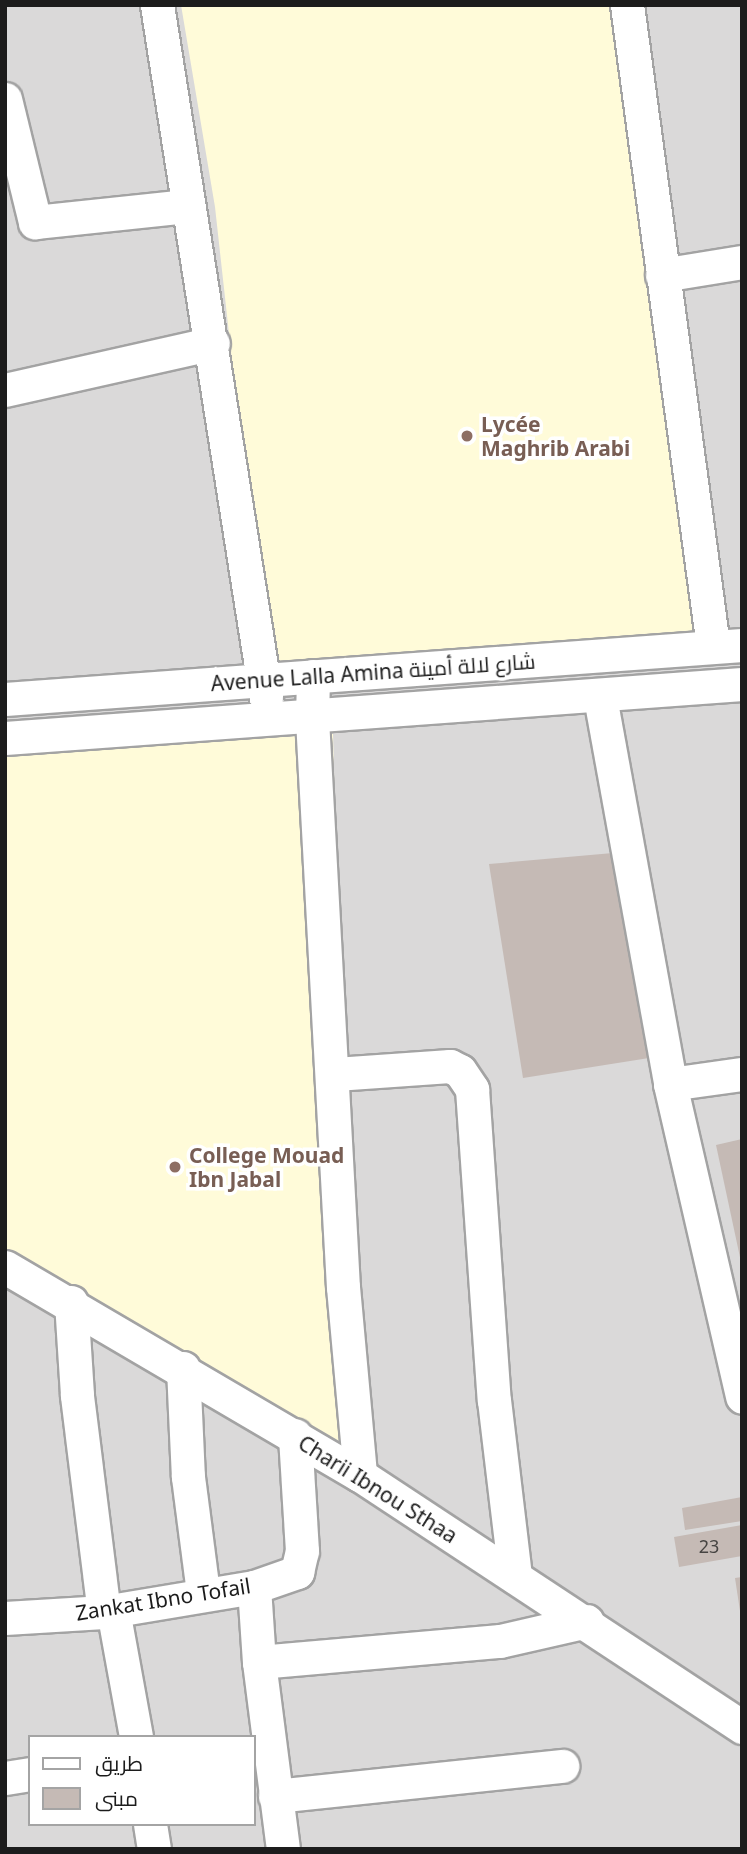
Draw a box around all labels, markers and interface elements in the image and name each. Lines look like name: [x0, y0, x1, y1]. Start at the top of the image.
place label: Lycée Maghrib Arabi: [481, 411, 630, 461]
marker: Lycée Maghrib Arabi: [459, 428, 475, 444]
street label: Avenue Lalla Amina شارع لالة أمينة: [210, 648, 536, 696]
place label: College Mouad Ibn Jabal: [189, 1142, 344, 1192]
marker: College Mouad Ibn Jabal: [167, 1159, 183, 1175]
street label: Charii Ibnou Sthaa: [294, 1430, 462, 1548]
house number: 23: [699, 1535, 719, 1557]
street label: Zankat Ibno Tofail: [74, 1573, 252, 1625]
legend: [28, 1735, 256, 1826]
text: طريق: [95, 1749, 143, 1777]
text: مبنى: [95, 1784, 138, 1812]

